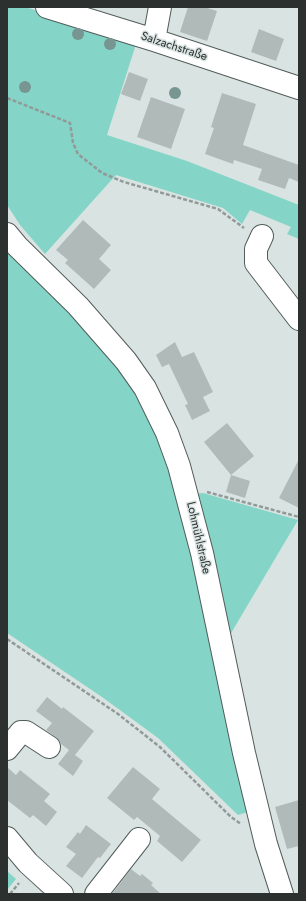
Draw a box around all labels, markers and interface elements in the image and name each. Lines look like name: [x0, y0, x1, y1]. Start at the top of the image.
street label: Salzachstraße: [139, 29, 209, 65]
street label: Lohmühlstraße: [183, 501, 213, 575]

